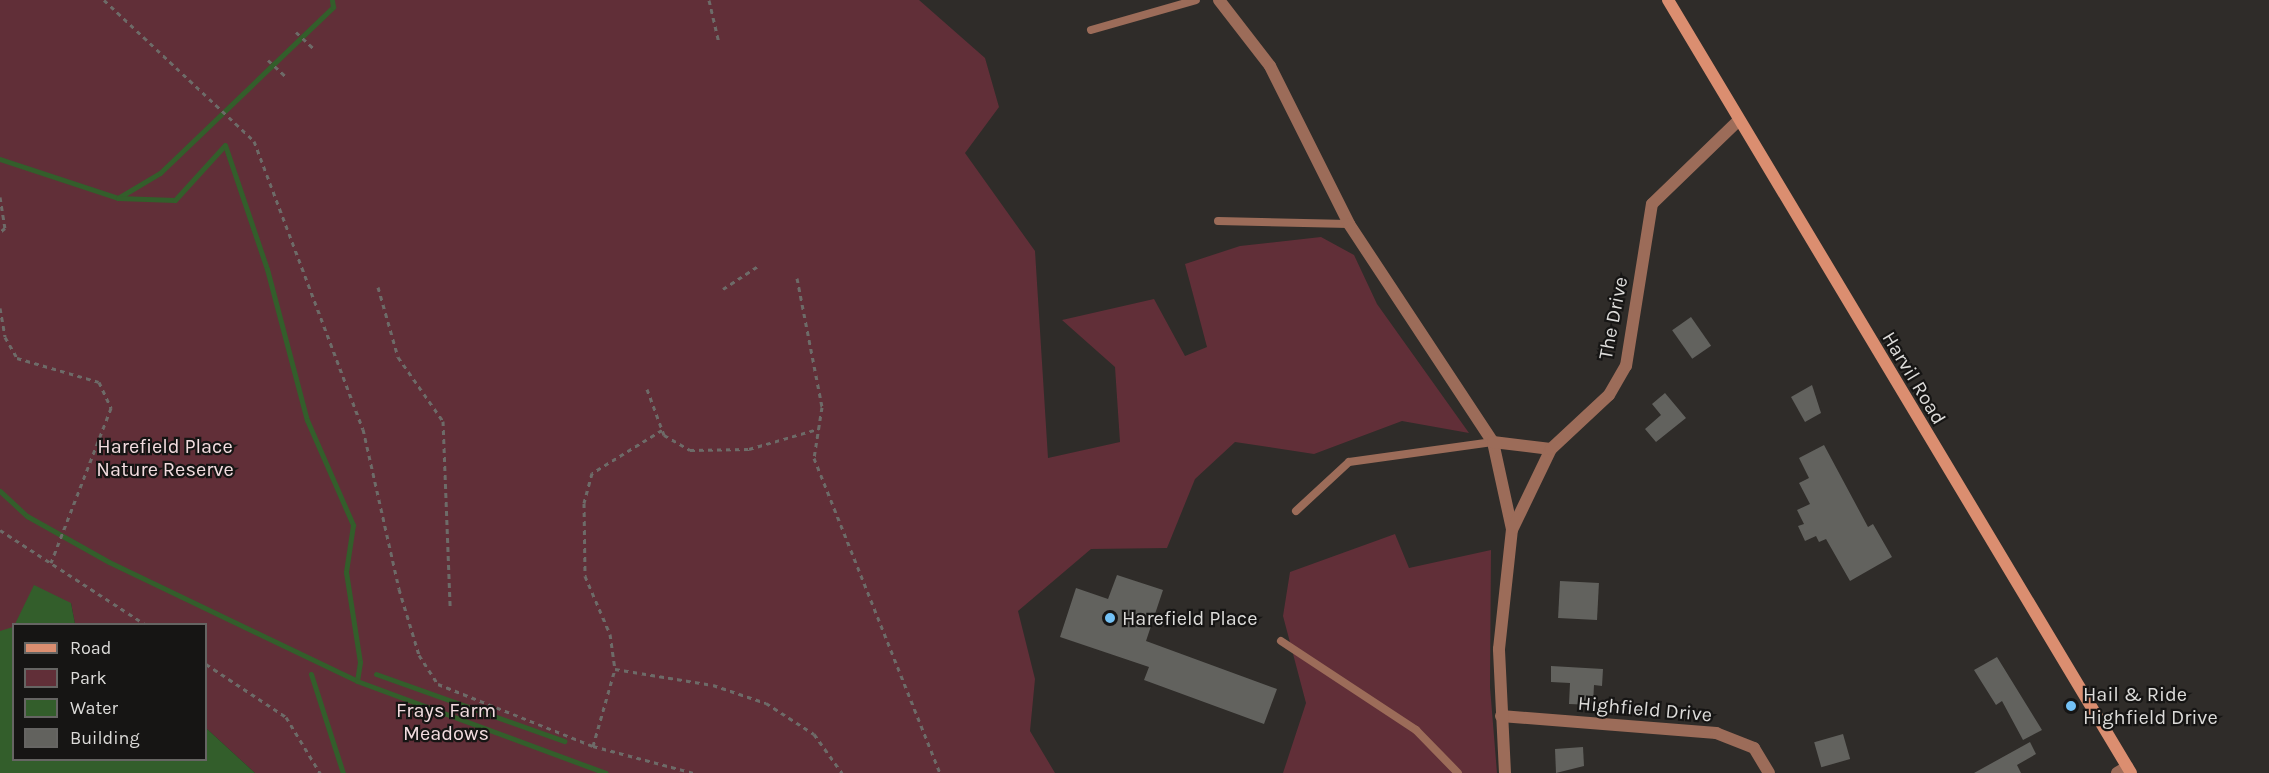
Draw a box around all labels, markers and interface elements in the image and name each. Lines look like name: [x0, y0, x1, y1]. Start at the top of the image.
street label: The Drive: [1593, 275, 1633, 361]
street label: Harvil Road: [1877, 327, 1951, 429]
park label: Harefield Place Nature Reserve: [96, 435, 234, 482]
place label: Harefield Place: [1122, 606, 1257, 630]
marker: Harefield Place: [1103, 611, 1117, 625]
legend: [12, 623, 207, 761]
text: Road: [70, 637, 111, 659]
text: Park: [70, 667, 107, 689]
place label: Hail & Ride Highfield Drive: [2083, 682, 2218, 729]
street label: Highfield Drive: [1577, 691, 1713, 727]
text: Water: [70, 697, 118, 719]
park label: Frays Farm Meadows: [396, 699, 496, 746]
marker: Hail & Ride Highfield Drive: [2064, 699, 2078, 713]
text: Building: [70, 727, 140, 749]

